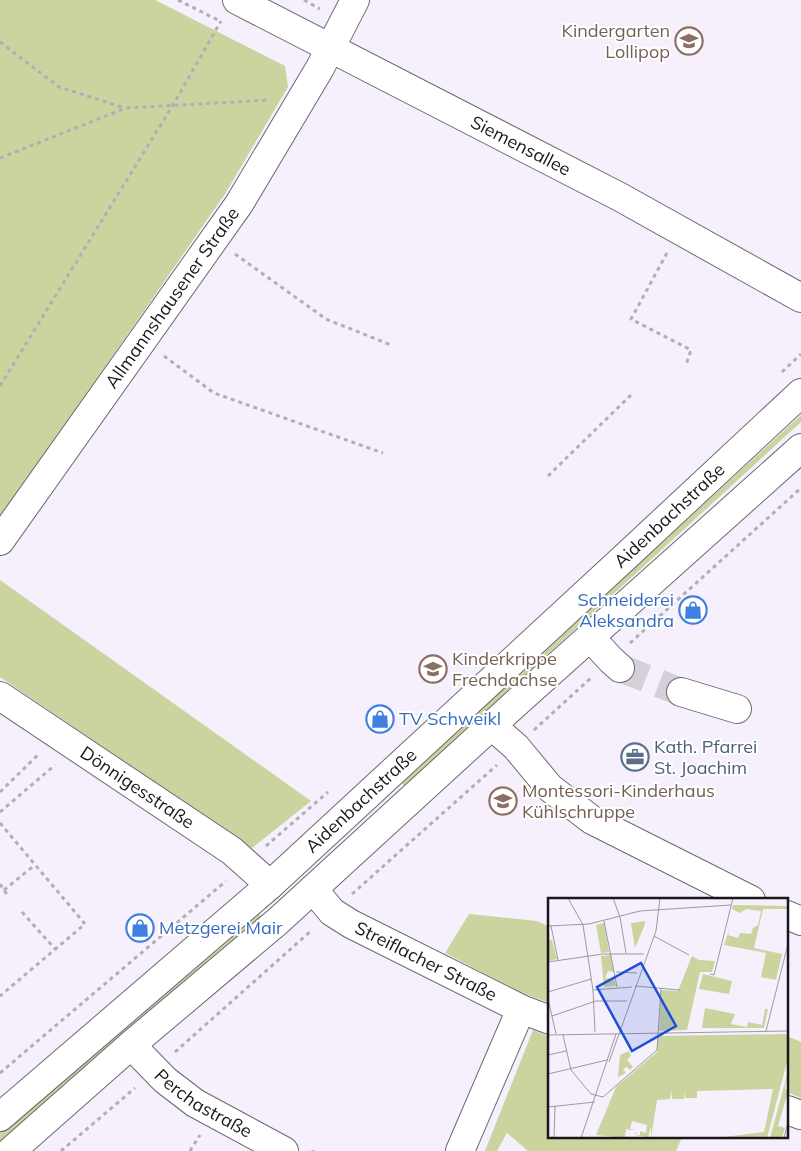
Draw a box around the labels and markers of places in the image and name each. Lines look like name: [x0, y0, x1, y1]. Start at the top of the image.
place label: Kindergarten Lollipop: [562, 19, 670, 63]
school or university icon: Kindergarten Lollipop: [674, 26, 704, 56]
place label: Schneiderei Aleksandra: [578, 588, 674, 632]
shop icon: Schneiderei Aleksandra: [678, 595, 708, 625]
place label: Kinderkrippe Frechdachse: [452, 647, 557, 691]
school or university icon: Kinderkrippe Frechdachse: [418, 654, 448, 684]
shop icon: TV Schweikl: [365, 704, 395, 734]
place label: TV Schweikl: [399, 707, 501, 730]
place label: Kath. Pfarrei St. Joachim: [654, 735, 757, 779]
office icon: Kath. Pfarrei St. Joachim: [620, 742, 650, 772]
place label: Montessori-Kinderhaus Kühlschruppe: [522, 779, 715, 823]
school or university icon: Montessori-Kinderhaus Kühlschruppe: [488, 786, 518, 816]
shop icon: Metzgerei Mair: [125, 913, 155, 943]
place label: Metzgerei Mair: [159, 916, 283, 939]

